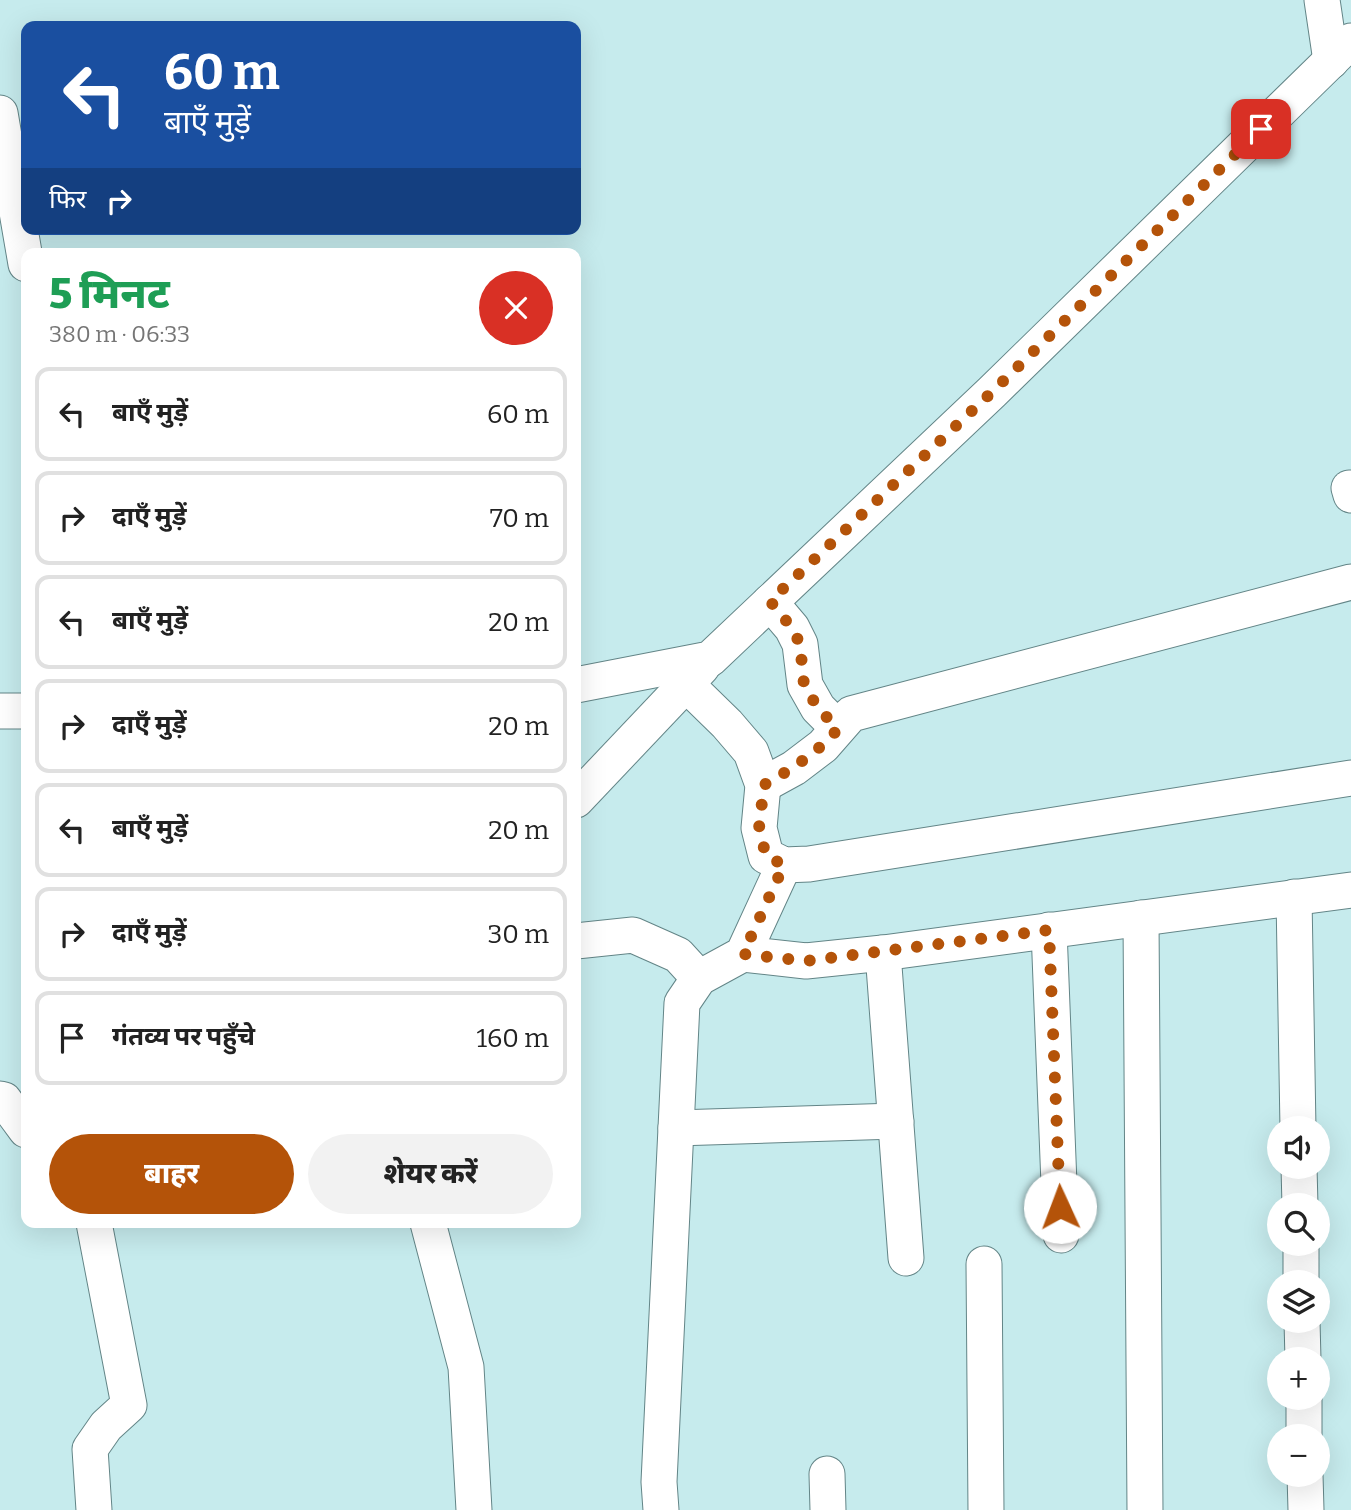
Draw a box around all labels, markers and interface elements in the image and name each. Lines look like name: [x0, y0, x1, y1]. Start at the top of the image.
text: 60 m: [164, 43, 280, 102]
icon: left: [49, 49, 140, 140]
pin: [1231, 99, 1291, 159]
text: बाएँ मुड़ें: [164, 103, 251, 141]
icon: arrive: [1242, 110, 1280, 148]
icon: right: [100, 182, 138, 220]
text: फिर: [49, 184, 86, 215]
text: 5 मिनट: [49, 269, 170, 319]
button: close: [479, 271, 553, 345]
text: 380 m · 06:33: [49, 320, 190, 348]
icon: left: [53, 395, 91, 433]
text: बाएँ मुड़ें: [112, 397, 188, 428]
text: 60 m: [487, 399, 549, 430]
icon: right: [53, 499, 91, 537]
text: दाएँ मुड़ें: [112, 501, 187, 532]
text: 70 m: [490, 503, 549, 534]
icon: left: [53, 603, 91, 641]
text: बाएँ मुड़ें: [112, 605, 188, 636]
text: 20 m: [488, 607, 549, 638]
icon: right: [53, 707, 91, 745]
text: दाएँ मुड़ें: [112, 709, 187, 740]
text: 20 m: [488, 711, 549, 742]
icon: left: [53, 811, 91, 849]
text: बाएँ मुड़ें: [112, 813, 188, 844]
text: 20 m: [488, 815, 549, 846]
icon: right: [53, 915, 91, 953]
text: दाएँ मुड़ें: [112, 917, 187, 948]
text: 30 m: [488, 919, 549, 950]
icon: arrive: [53, 1019, 91, 1057]
text: गंतव्य पर पहुँचे: [112, 1021, 255, 1052]
text: 160 m: [477, 1023, 549, 1054]
map controls: [1267, 1116, 1330, 1487]
button: sound: [1267, 1116, 1330, 1179]
button: बाहर: [49, 1134, 294, 1214]
button: शेयर करें: [308, 1134, 553, 1214]
position arrow: [1023, 1170, 1097, 1244]
button: search: [1267, 1193, 1330, 1256]
button: layers: [1267, 1270, 1330, 1333]
button: +: [1267, 1347, 1330, 1410]
button: −: [1267, 1424, 1330, 1487]

